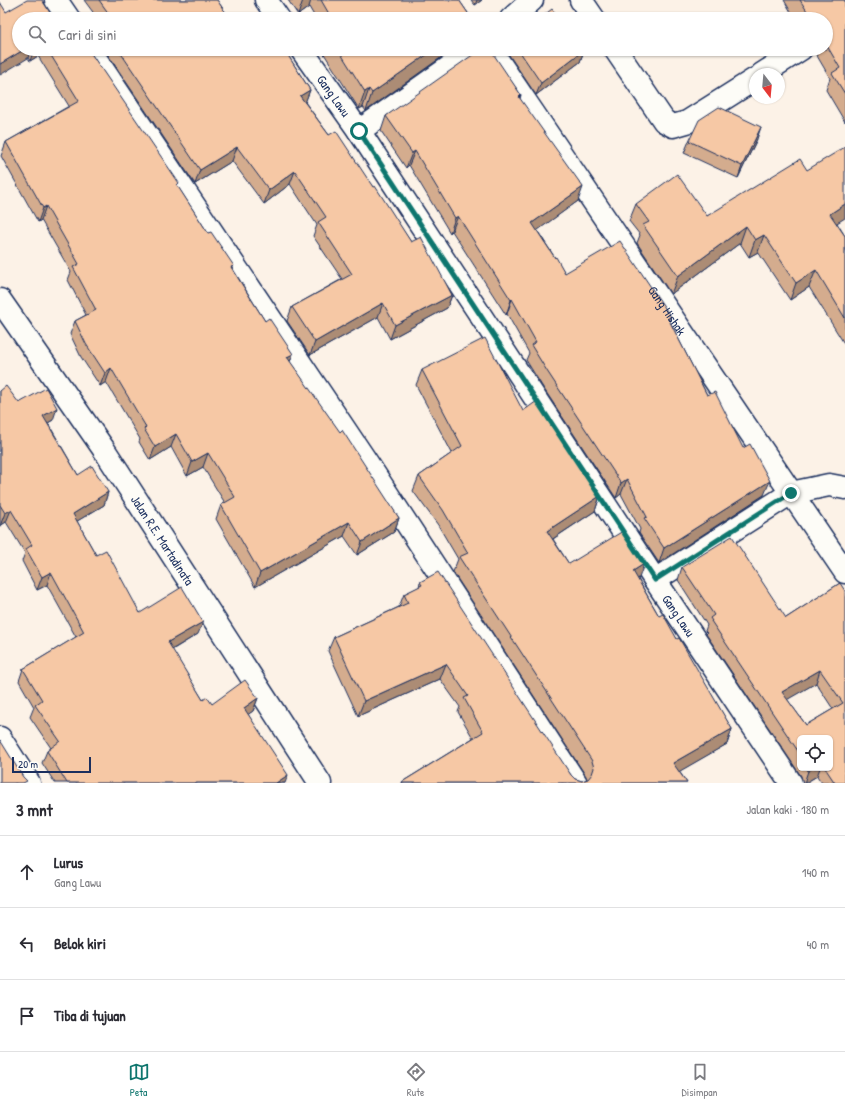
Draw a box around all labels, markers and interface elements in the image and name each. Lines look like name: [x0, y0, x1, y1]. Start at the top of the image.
search box: [12, 12, 833, 56]
icon: search: [26, 23, 48, 45]
text: Cari di sini: [58, 24, 117, 45]
north arrow: [749, 68, 785, 104]
street label: Gang Lawu: [313, 71, 355, 120]
route start: [350, 122, 368, 140]
street label: Gang Hishak: [644, 282, 691, 339]
route end: [782, 484, 800, 502]
street label: Jalan R.E. Martadinata: [127, 492, 198, 588]
street label: Gang Lawu: [658, 591, 699, 640]
map controls: [797, 735, 833, 771]
button: locate: [797, 735, 833, 771]
scale bar: [12, 755, 91, 774]
text: 20 m: [18, 757, 38, 771]
text: 3 mnt: [16, 798, 53, 821]
text: Jalan kaki · 180 m: [746, 800, 829, 818]
text: Lurus: [54, 852, 83, 873]
icon: ahead: [16, 861, 38, 883]
text: 140 m: [802, 863, 829, 881]
text: Gang Lawu: [54, 873, 101, 891]
icon: left: [16, 933, 38, 955]
text: Belok kiri: [54, 933, 106, 954]
text: 40 m: [806, 935, 829, 953]
icon: arrive: [16, 1005, 38, 1027]
text: Tiba di tujuan: [54, 1005, 126, 1026]
tab: Peta: [128, 1061, 150, 1099]
tab: Rute: [405, 1061, 427, 1099]
tab: Disimpan: [682, 1061, 717, 1099]

